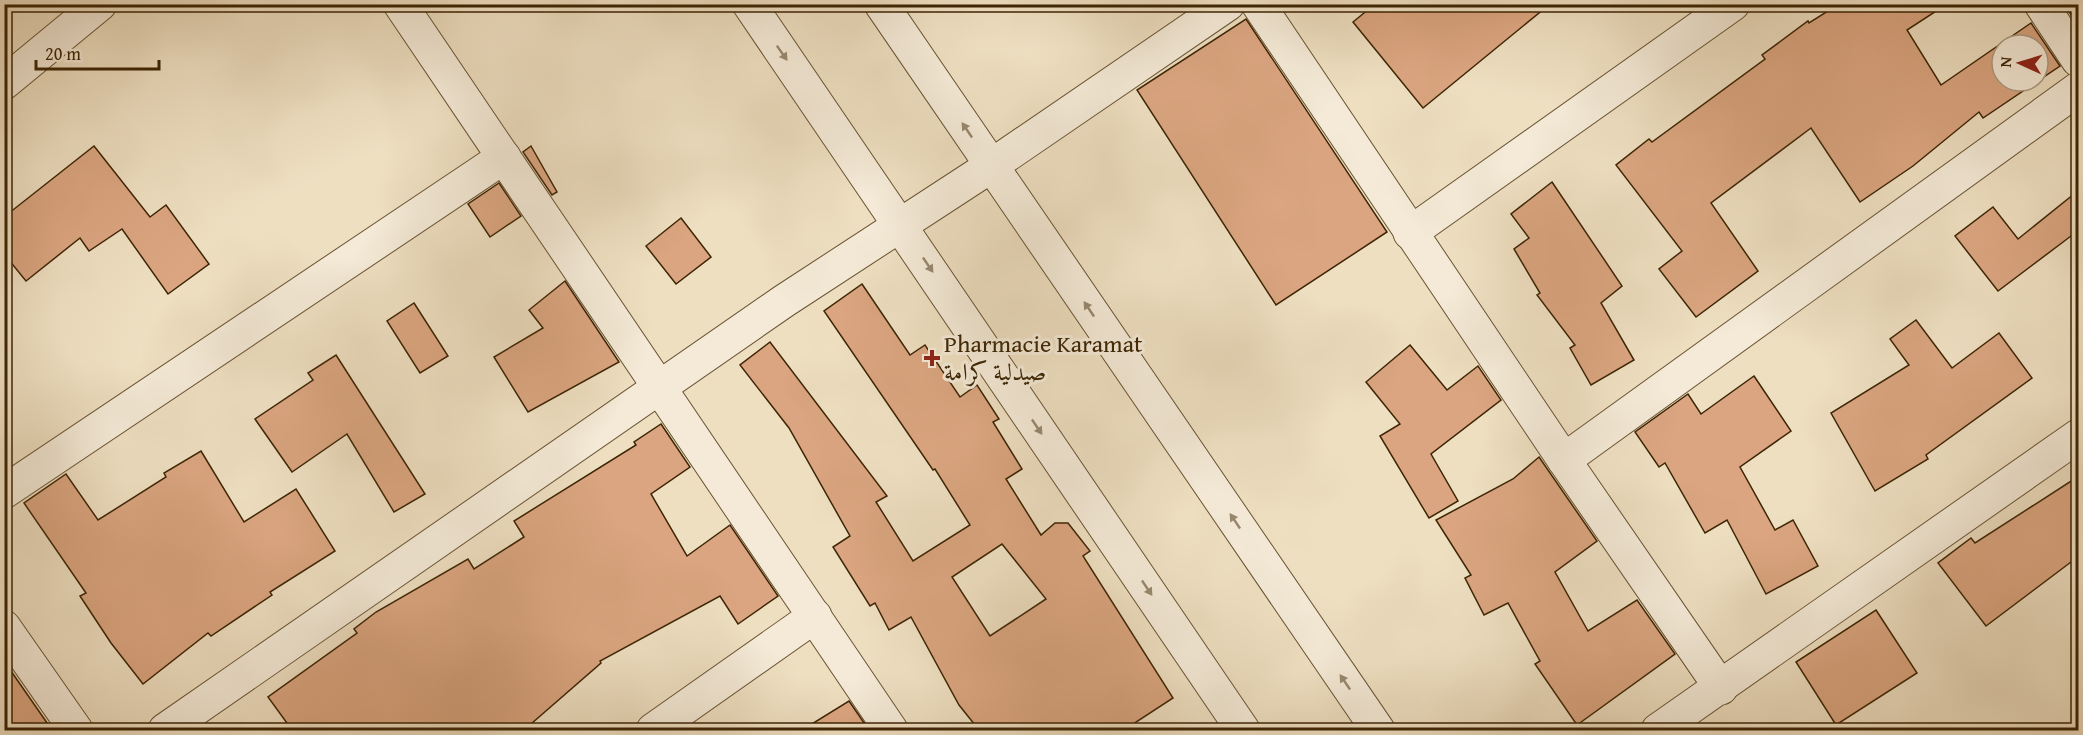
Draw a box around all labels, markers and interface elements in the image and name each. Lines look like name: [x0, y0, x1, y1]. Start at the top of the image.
scale bar: [36, 33, 159, 71]
north arrow: [1990, 33, 2050, 93]
text: 20 m: [45, 40, 81, 67]
one-way arrow: [776, 44, 788, 60]
text: N: [1993, 55, 2017, 68]
one-way arrow: [961, 123, 973, 139]
one-way arrow: [922, 257, 934, 273]
one-way arrow: [1083, 301, 1095, 317]
place label: Pharmacie Karamat صيدلية كرامة: [944, 326, 1143, 389]
marker: Pharmacie Karamat صيدلية كرامة: [925, 351, 939, 365]
one-way arrow: [1031, 419, 1042, 435]
one-way arrow: [1229, 514, 1241, 530]
one-way arrow: [1141, 580, 1153, 596]
one-way arrow: [1339, 675, 1351, 691]

